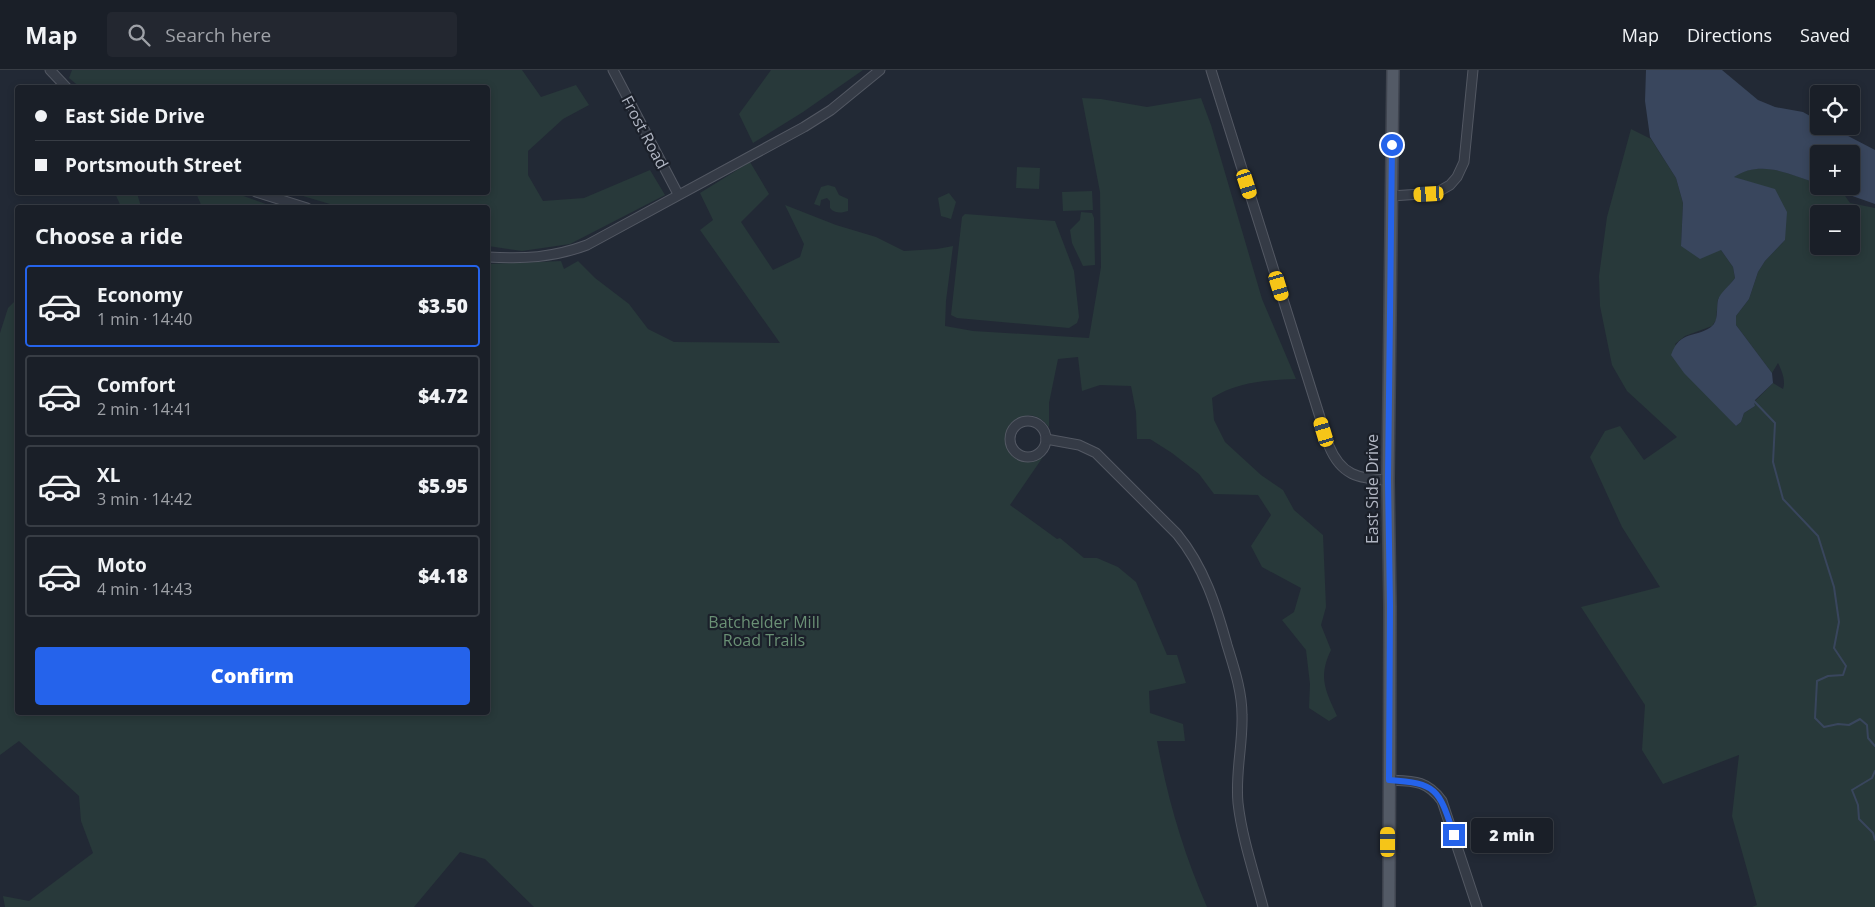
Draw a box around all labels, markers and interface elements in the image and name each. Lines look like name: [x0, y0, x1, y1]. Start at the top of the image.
search box: [107, 12, 457, 57]
text: Map: [25, 18, 77, 51]
icon: search: [125, 21, 153, 49]
text: Search here: [165, 22, 271, 48]
text: Map: [1622, 23, 1659, 47]
text: Directions: [1687, 23, 1772, 47]
text: Saved: [1800, 23, 1850, 47]
map controls: [1810, 85, 1860, 255]
button: locate: [1810, 85, 1860, 135]
street label: Frost Road: [616, 91, 674, 173]
text: East Side Drive: [65, 103, 205, 129]
route start: [1381, 134, 1403, 156]
button: +: [1810, 145, 1860, 195]
text: Portsmouth Street: [65, 152, 242, 178]
car: [1235, 167, 1258, 201]
car: [1413, 186, 1444, 202]
button: −: [1810, 205, 1860, 255]
text: Choose a ride: [35, 220, 183, 250]
car: [1267, 269, 1290, 303]
text: Economy: [97, 282, 183, 308]
icon: car: [37, 284, 82, 329]
text: $3.50: [418, 293, 468, 319]
text: 1 min · 14:40: [97, 308, 192, 330]
text: Comfort: [97, 372, 176, 398]
icon: car: [37, 374, 82, 419]
text: $4.72: [418, 383, 468, 409]
text: 2 min · 14:41: [97, 398, 192, 420]
car: [1312, 415, 1335, 449]
street label: East Side Drive: [1361, 434, 1383, 544]
text: XL: [97, 462, 120, 488]
icon: car: [37, 464, 82, 509]
text: $5.95: [418, 473, 468, 499]
text: 3 min · 14:42: [97, 488, 192, 510]
text: Moto: [97, 552, 147, 578]
icon: car: [37, 554, 82, 599]
text: $4.18: [418, 563, 468, 589]
text: 4 min · 14:43: [97, 578, 192, 600]
park label: Batchelder Mill Road Trails: [708, 611, 820, 651]
button: Confirm: [35, 647, 470, 705]
callout: 2 min: [1472, 818, 1554, 852]
route end: [1443, 824, 1465, 846]
text: 2 min: [1489, 824, 1535, 846]
car: [1380, 827, 1395, 857]

